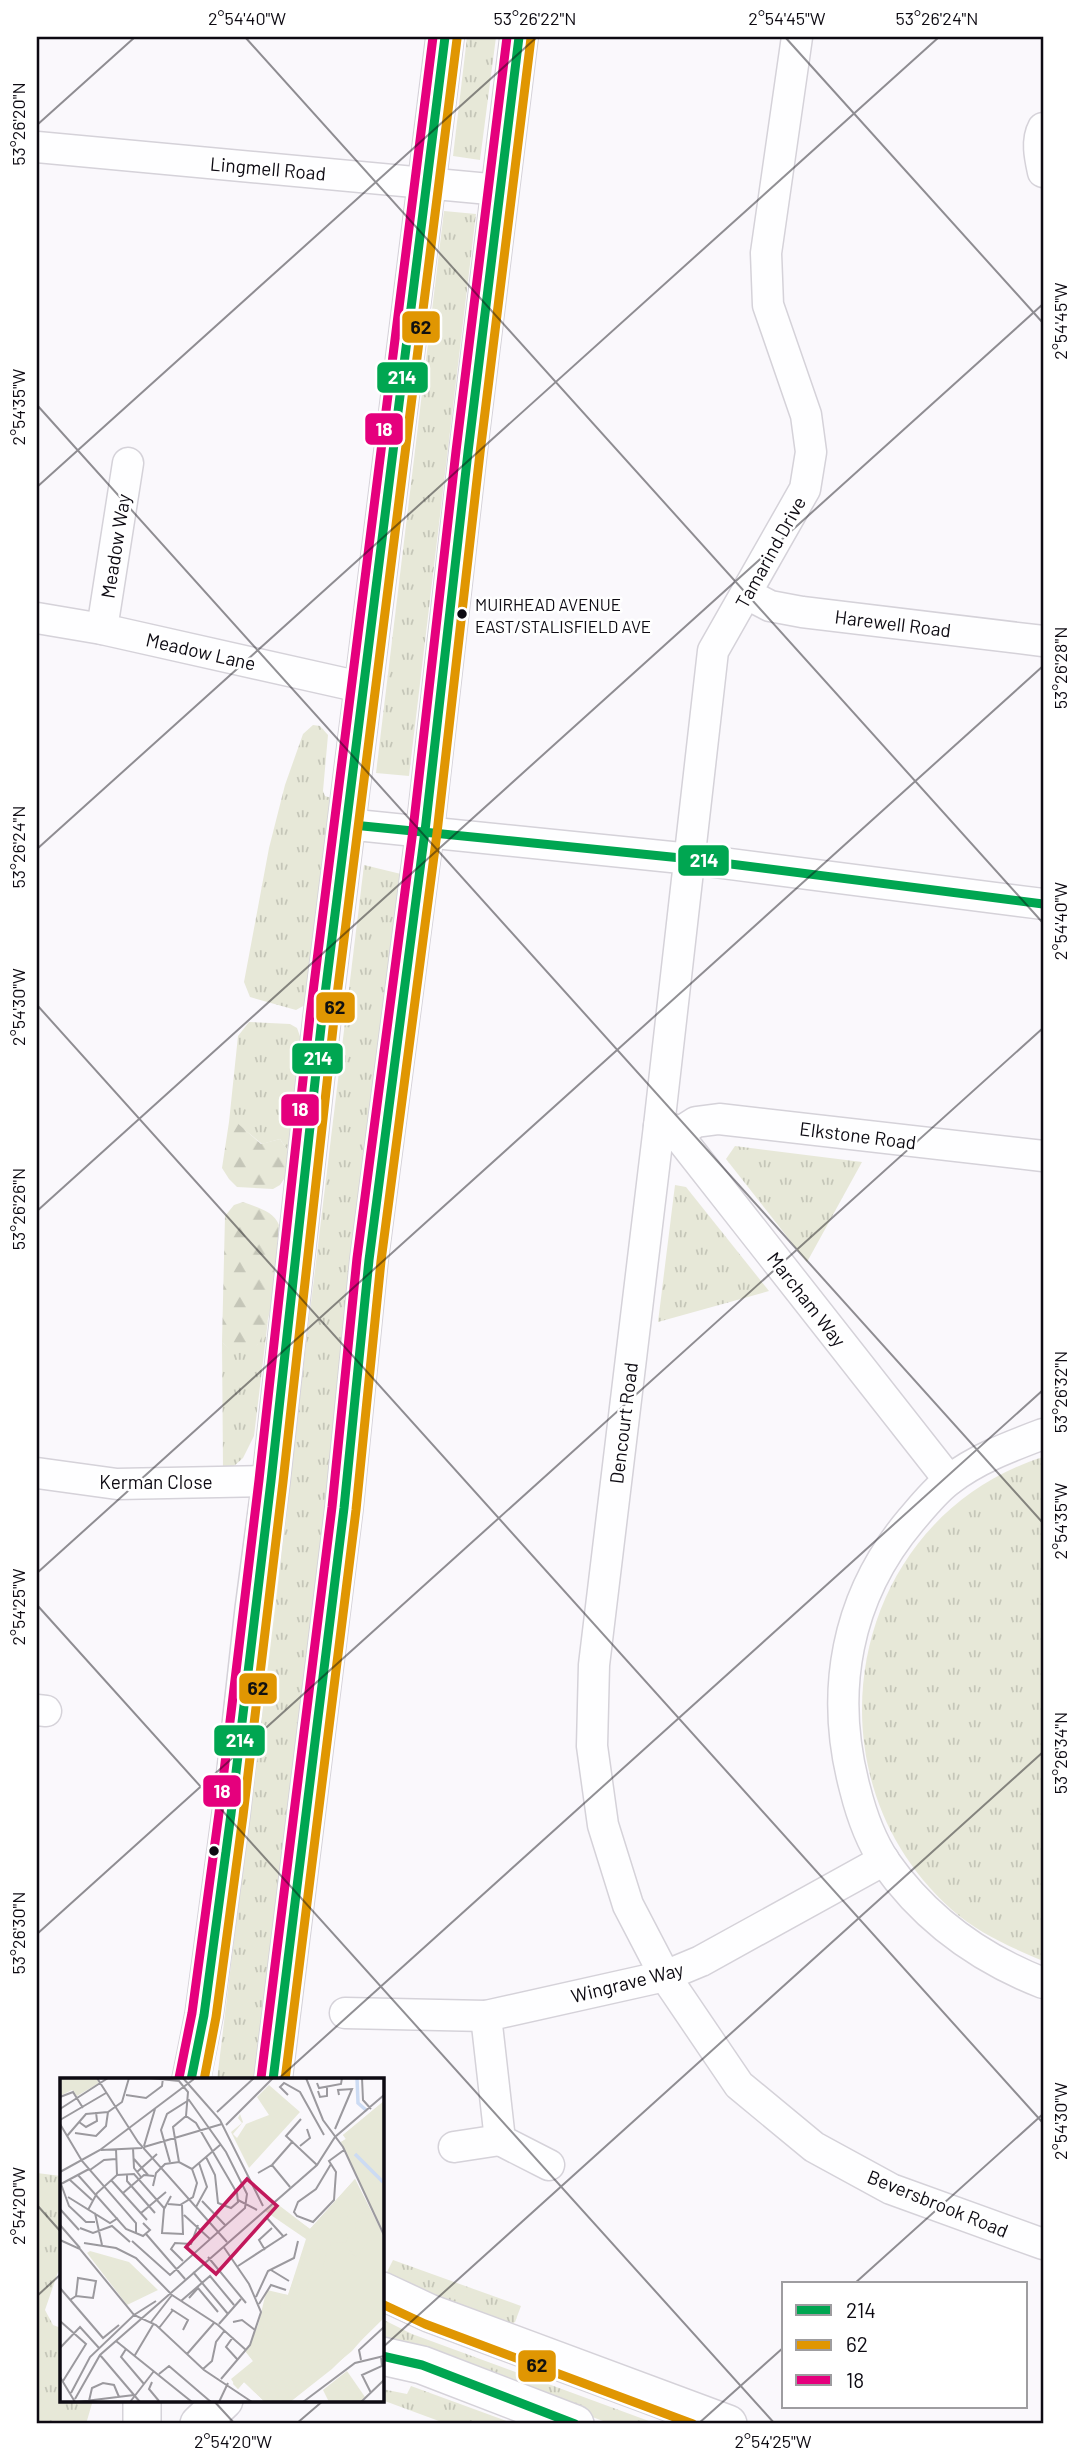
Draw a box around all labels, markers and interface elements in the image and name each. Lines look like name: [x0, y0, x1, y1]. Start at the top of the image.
text: 2°54'40"W: [208, 7, 286, 29]
text: 53°26'22"N: [494, 7, 576, 29]
text: 2°54'45"W: [748, 7, 826, 29]
text: 53°26'24"N: [896, 7, 978, 29]
text: 53°26'20"N: [7, 82, 29, 166]
street label: Lingmell Road: [209, 151, 327, 185]
text: 2°54'45"W: [1049, 282, 1071, 360]
line badge: 62: [401, 310, 441, 344]
text: 62: [411, 315, 431, 338]
line badge: 214: [376, 361, 429, 394]
text: 214: [388, 365, 416, 388]
text: 2°54'35"W: [7, 368, 29, 445]
line badge: 18: [364, 412, 404, 446]
text: 18: [375, 417, 393, 440]
street label: Meadow Way: [95, 492, 135, 600]
street label: Tamarind Drive: [730, 492, 810, 612]
place label: MUIRHEAD AVENUE EAST/STALISFIELD AVE: [475, 594, 651, 636]
street label: Harewell Road: [834, 604, 952, 642]
marker: MUIRHEAD AVENUE EAST/STALISFIELD AVE: [455, 607, 469, 621]
street label: Meadow Lane: [144, 627, 258, 675]
text: 53°26'28"N: [1049, 627, 1071, 709]
text: 53°26'24"N: [7, 806, 29, 888]
line badge: 214: [677, 844, 730, 877]
text: 214: [690, 848, 718, 871]
text: 2°54'40"W: [1049, 882, 1071, 960]
text: 2°54'30"W: [7, 968, 29, 1046]
line badge: 62: [315, 991, 356, 1024]
text: 62: [325, 995, 345, 1018]
line badge: 214: [291, 1042, 344, 1075]
text: 214: [304, 1046, 332, 1069]
line badge: 18: [280, 1093, 320, 1127]
text: 18: [291, 1097, 309, 1120]
street label: Elkstone Road: [798, 1116, 918, 1154]
text: 53°26'26"N: [7, 1168, 29, 1250]
street label: Marcham Way: [763, 1247, 851, 1351]
text: 53°26'32"N: [1049, 1351, 1071, 1433]
street label: Dencourt Road: [604, 1361, 642, 1485]
street label: Kerman Close: [99, 1470, 213, 1493]
text: 2°54'35"W: [1049, 1482, 1071, 1559]
text: 2°54'25"W: [7, 1568, 29, 1646]
line badge: 62: [238, 1672, 278, 1705]
text: 62: [248, 1676, 268, 1699]
text: 53°26'34"N: [1049, 1712, 1071, 1794]
line badge: 214: [213, 1724, 266, 1757]
text: 214: [226, 1728, 254, 1751]
line badge: 18: [202, 1774, 242, 1808]
text: 18: [213, 1779, 231, 1802]
unlabelled marker: [207, 1844, 221, 1858]
text: 53°26'30"N: [7, 1891, 29, 1975]
street label: Wingrave Way: [568, 1957, 686, 2007]
inset map: [60, 2078, 383, 2402]
text: 2°54'30"W: [1049, 2082, 1071, 2160]
street label: Beversbrook Road: [864, 2164, 1012, 2242]
text: 2°54'20"W: [7, 2167, 29, 2245]
legend: [782, 2282, 1028, 2408]
text: 214: [846, 2297, 876, 2322]
text: 62: [846, 2331, 868, 2356]
line badge: 62: [517, 2349, 557, 2383]
text: 62: [527, 2353, 547, 2376]
text: 18: [846, 2367, 864, 2392]
text: 2°54'20"W: [194, 2430, 272, 2452]
text: 2°54'25"W: [734, 2430, 812, 2452]

